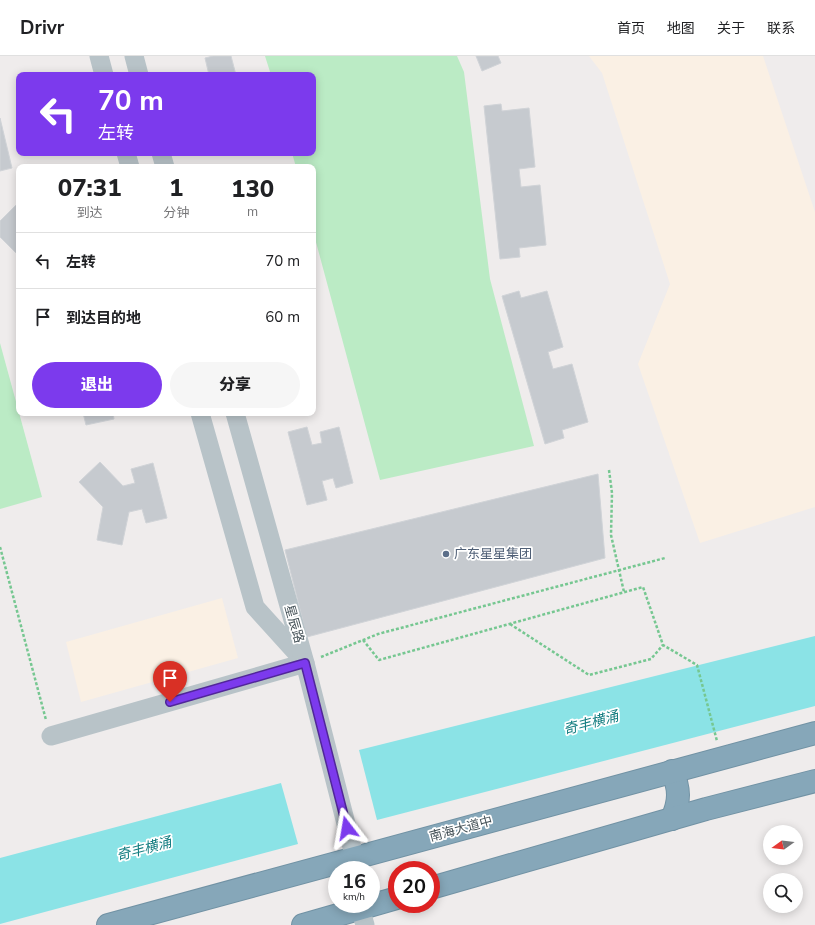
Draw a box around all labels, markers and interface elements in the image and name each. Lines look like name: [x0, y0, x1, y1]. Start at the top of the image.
text: Drivr: [20, 15, 64, 41]
text: 首页: [617, 19, 645, 38]
text: 地图: [667, 19, 695, 38]
text: 关于: [717, 19, 745, 38]
text: 联系: [767, 19, 795, 38]
text: 70 m: [98, 82, 164, 120]
icon: left: [32, 88, 84, 140]
text: 左转: [98, 121, 134, 145]
text: 07:31: [58, 172, 122, 204]
text: 1: [169, 172, 184, 204]
text: 130: [231, 173, 274, 205]
text: m: [247, 203, 258, 221]
text: 到达: [77, 204, 103, 222]
text: 分钟: [163, 204, 189, 222]
icon: left: [32, 250, 54, 272]
text: 70 m: [265, 251, 300, 271]
text: 左转: [66, 252, 96, 272]
icon: arrive: [32, 306, 54, 328]
text: 60 m: [265, 307, 300, 327]
text: 到达目的地: [66, 308, 141, 328]
button: 退出: [32, 362, 162, 408]
button: 分享: [170, 362, 300, 408]
place label: 广东星星集团: [454, 545, 532, 563]
marker: 广东星星集团: [441, 549, 451, 559]
street label: 星辰路: [280, 603, 308, 645]
pin: [153, 661, 187, 702]
icon: arrive: [159, 667, 181, 689]
water label: 奇丰横涌: [561, 706, 622, 739]
position arrow: [326, 807, 368, 849]
street label: 南海大道中: [427, 812, 495, 846]
north arrow: [763, 825, 803, 865]
map controls: [763, 825, 803, 913]
water label: 奇丰横涌: [114, 832, 175, 865]
speed limit sign: 20: [388, 861, 440, 913]
text: 16: [342, 868, 366, 895]
button: search: [763, 873, 803, 913]
text: km/h: [343, 890, 365, 904]

